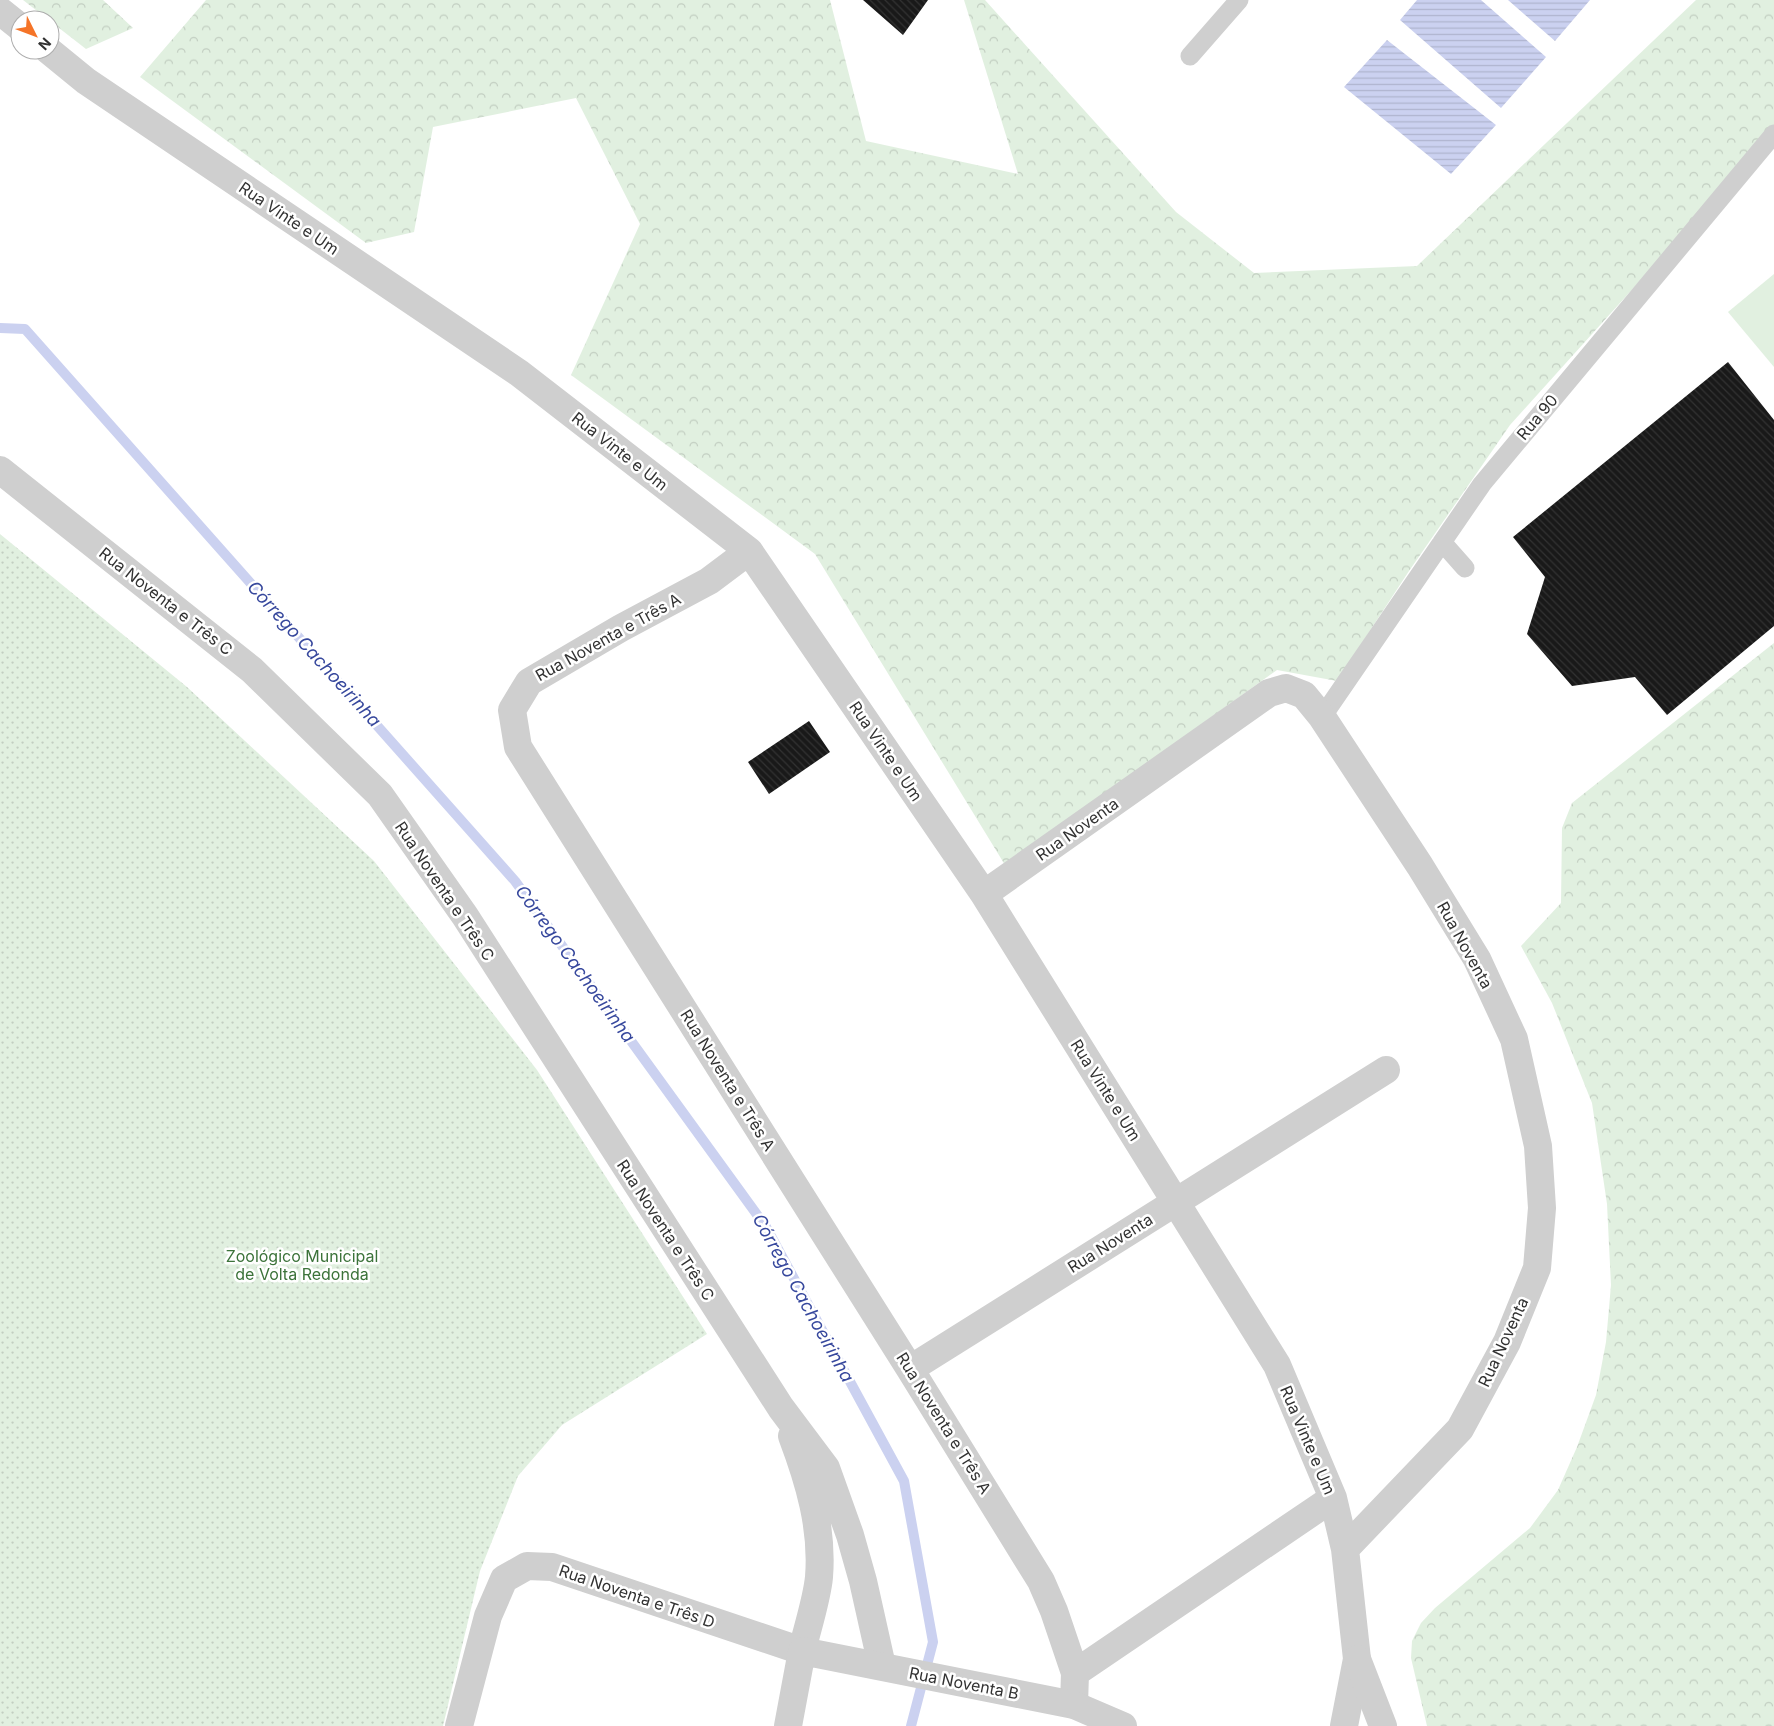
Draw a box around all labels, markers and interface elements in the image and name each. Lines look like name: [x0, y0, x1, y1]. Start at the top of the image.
north arrow: [10, 10, 60, 60]
text: N: [35, 34, 55, 54]
street label: Rua Vinte e Um: [235, 177, 343, 259]
street label: Rua 90: [1512, 390, 1562, 444]
street label: Rua Vinte e Um: [568, 407, 672, 495]
street label: Rua Noventa e Três C: [95, 543, 237, 659]
water label: Córrego Cachoeirinha: [243, 576, 385, 731]
street label: Rua Noventa e Três A: [532, 589, 684, 685]
street label: Rua Vinte e Um: [845, 697, 927, 805]
street label: Rua Noventa: [1032, 793, 1122, 865]
street label: Rua Noventa e Três C: [391, 818, 499, 964]
water label: Córrego Cachoeirinha: [511, 881, 639, 1046]
street label: Rua Noventa: [1433, 898, 1497, 992]
street label: Rua Noventa e Três A: [676, 1006, 780, 1154]
street label: Rua Vinte e Um: [1067, 1035, 1145, 1145]
street label: Rua Noventa e Três C: [613, 1156, 719, 1304]
street label: Rua Noventa: [1064, 1209, 1156, 1277]
water label: Córrego Cachoeirinha: [748, 1210, 858, 1386]
park label: Zoológico Municipal de Volta Redonda: [226, 1246, 378, 1284]
street label: Rua Noventa: [1474, 1294, 1532, 1390]
street label: Rua Noventa e Três A: [892, 1349, 996, 1497]
street label: Rua Vinte e Um: [1276, 1383, 1340, 1497]
street label: Rua Noventa e Três D: [556, 1560, 718, 1632]
street label: Rua Noventa B: [907, 1663, 1021, 1703]

